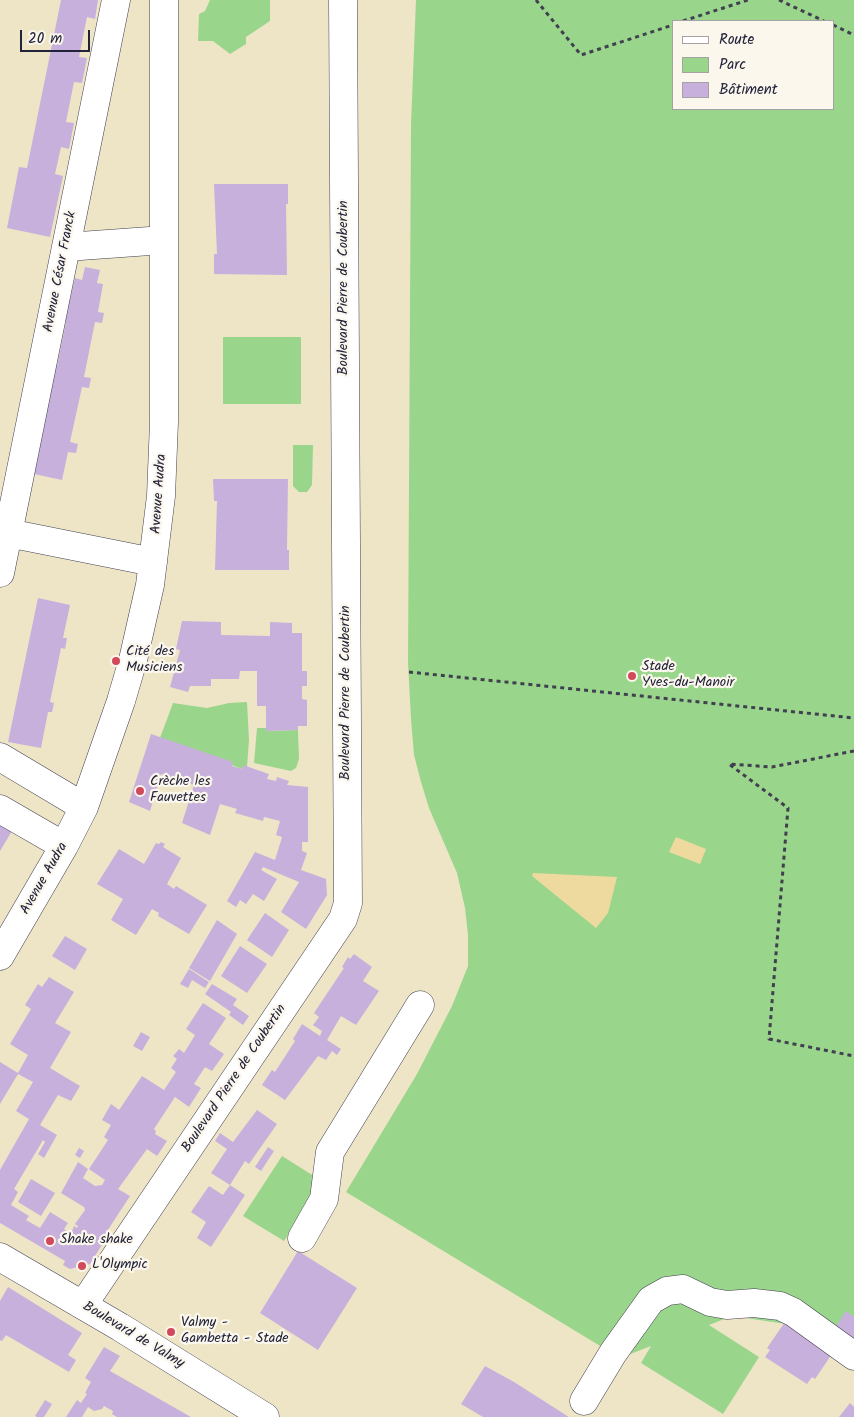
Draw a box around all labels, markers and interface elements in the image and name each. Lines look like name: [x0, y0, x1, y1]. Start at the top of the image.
scale bar: [22, 20, 92, 52]
legend: [672, 20, 834, 110]
text: 20 m: [28, 27, 62, 51]
text: Route: [719, 28, 754, 52]
text: Parc: [719, 53, 746, 77]
text: Bâtiment: [719, 78, 778, 102]
street label: Boulevard Pierre de Coubertin: [337, 201, 353, 375]
street label: Avenue César Franck: [41, 210, 81, 334]
street label: Avenue Audra: [149, 453, 171, 535]
street label: Boulevard Pierre de Coubertin: [339, 606, 355, 780]
place label: Cité des Musiciens: [126, 645, 182, 678]
marker: Cité des Musiciens: [110, 655, 122, 667]
place label: Stade Yves-du-Manoir: [642, 660, 734, 692]
marker: Stade Yves-du-Manoir: [626, 670, 638, 682]
place label: Crèche les Fauvettes: [150, 775, 210, 808]
marker: Crèche les Fauvettes: [134, 785, 146, 797]
street label: Avenue Audra: [18, 840, 72, 918]
street label: Boulevard Pierre de Coubertin: [179, 1002, 291, 1156]
place label: Shake shake: [60, 1233, 133, 1249]
marker: Shake shake: [44, 1235, 56, 1247]
place label: L'Olympic: [92, 1258, 148, 1274]
marker: L'Olympic: [76, 1260, 88, 1272]
street label: Boulevard de Valmy: [79, 1299, 187, 1373]
place label: Valmy - Gambetta - Stade: [181, 1316, 289, 1348]
marker: Valmy - Gambetta - Stade: [165, 1326, 177, 1338]

